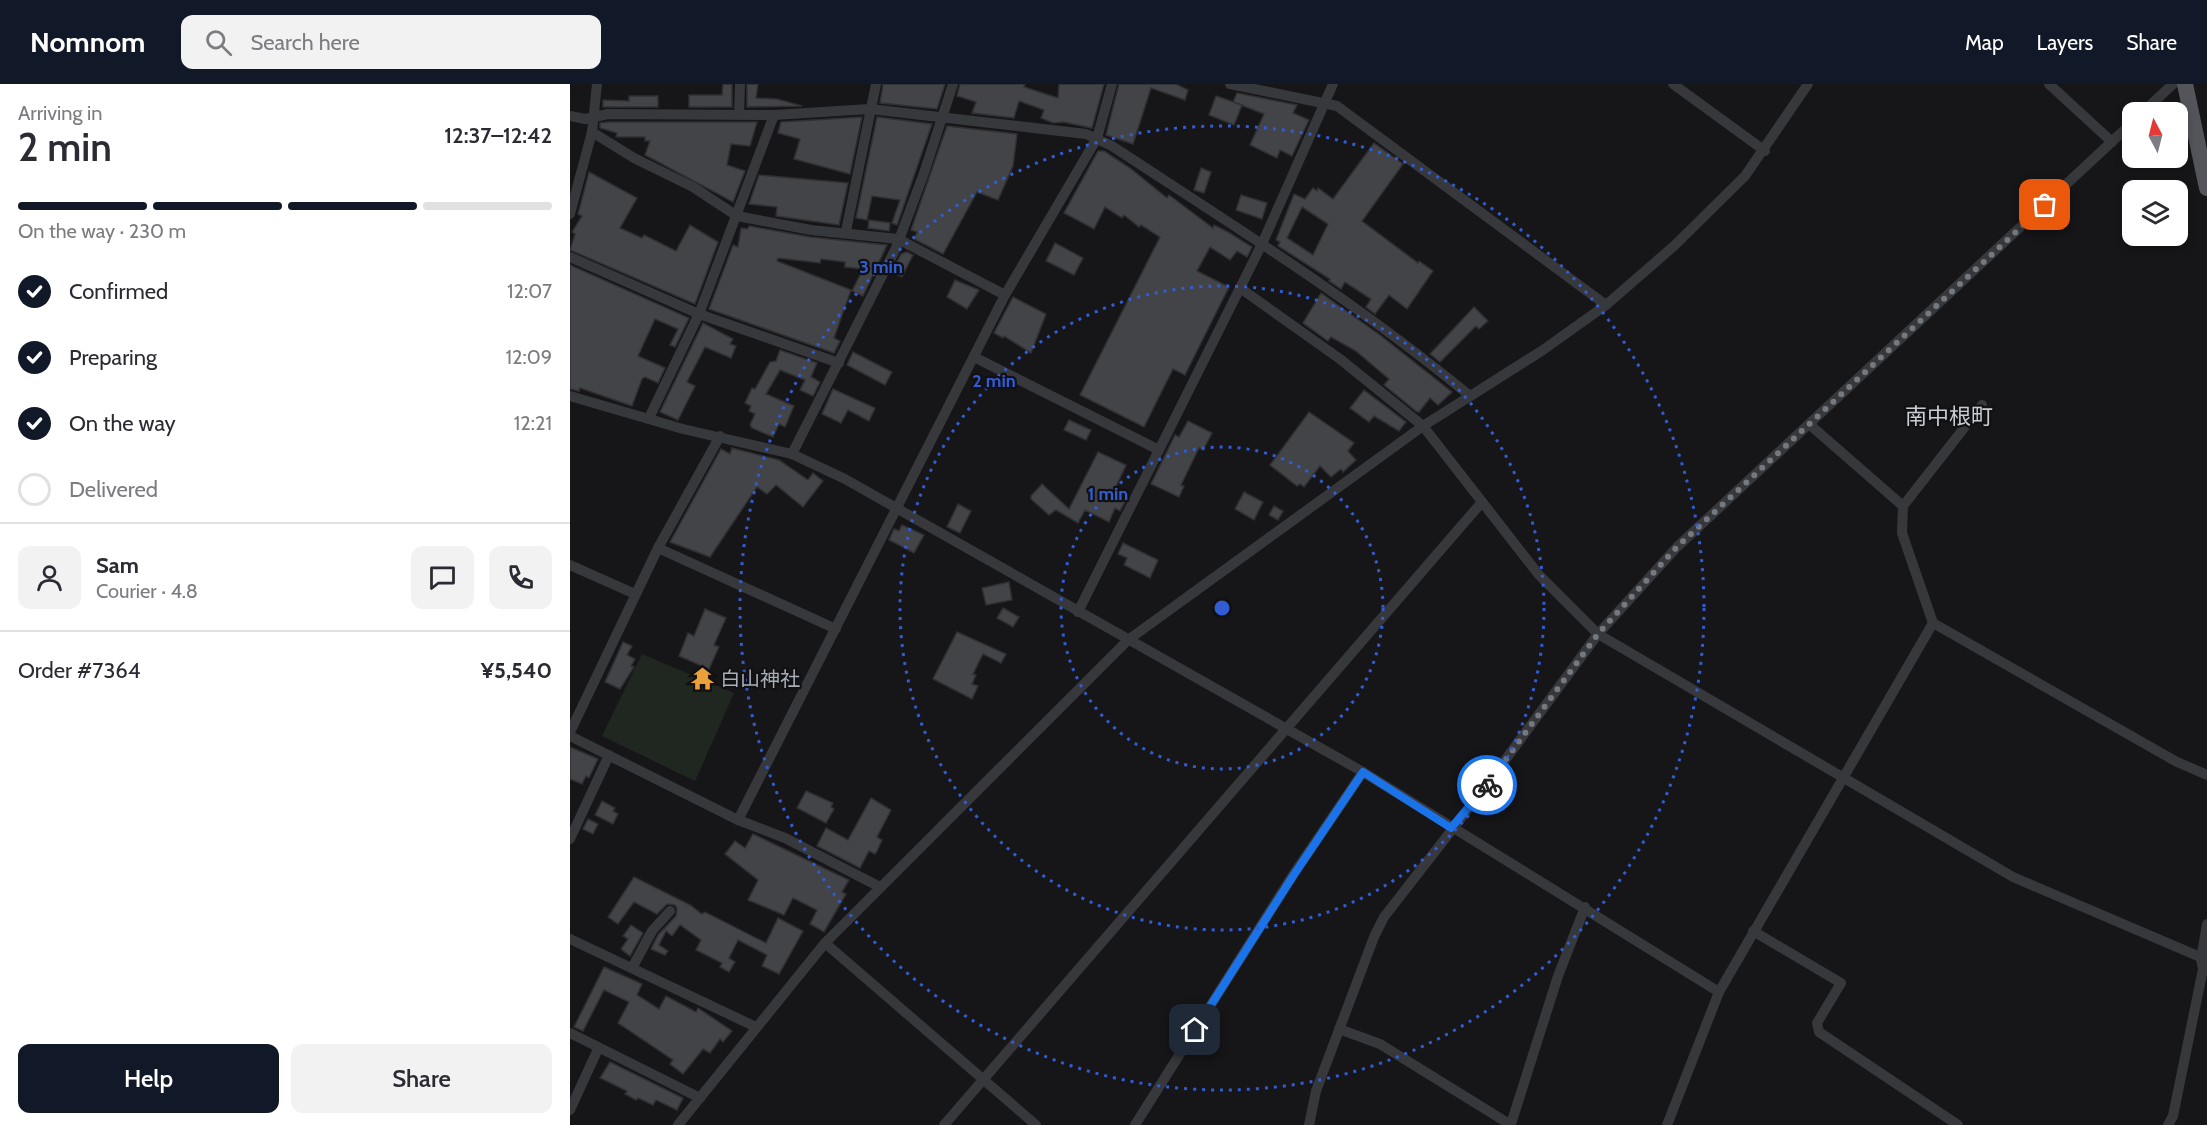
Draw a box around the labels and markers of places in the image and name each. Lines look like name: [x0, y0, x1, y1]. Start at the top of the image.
pin: [2019, 179, 2070, 230]
centre of rings: [1212, 598, 1232, 618]
temple icon: 白山神社: [689, 666, 715, 692]
place label: 白山神社: [720, 667, 800, 691]
pin: [1169, 1004, 1220, 1055]

